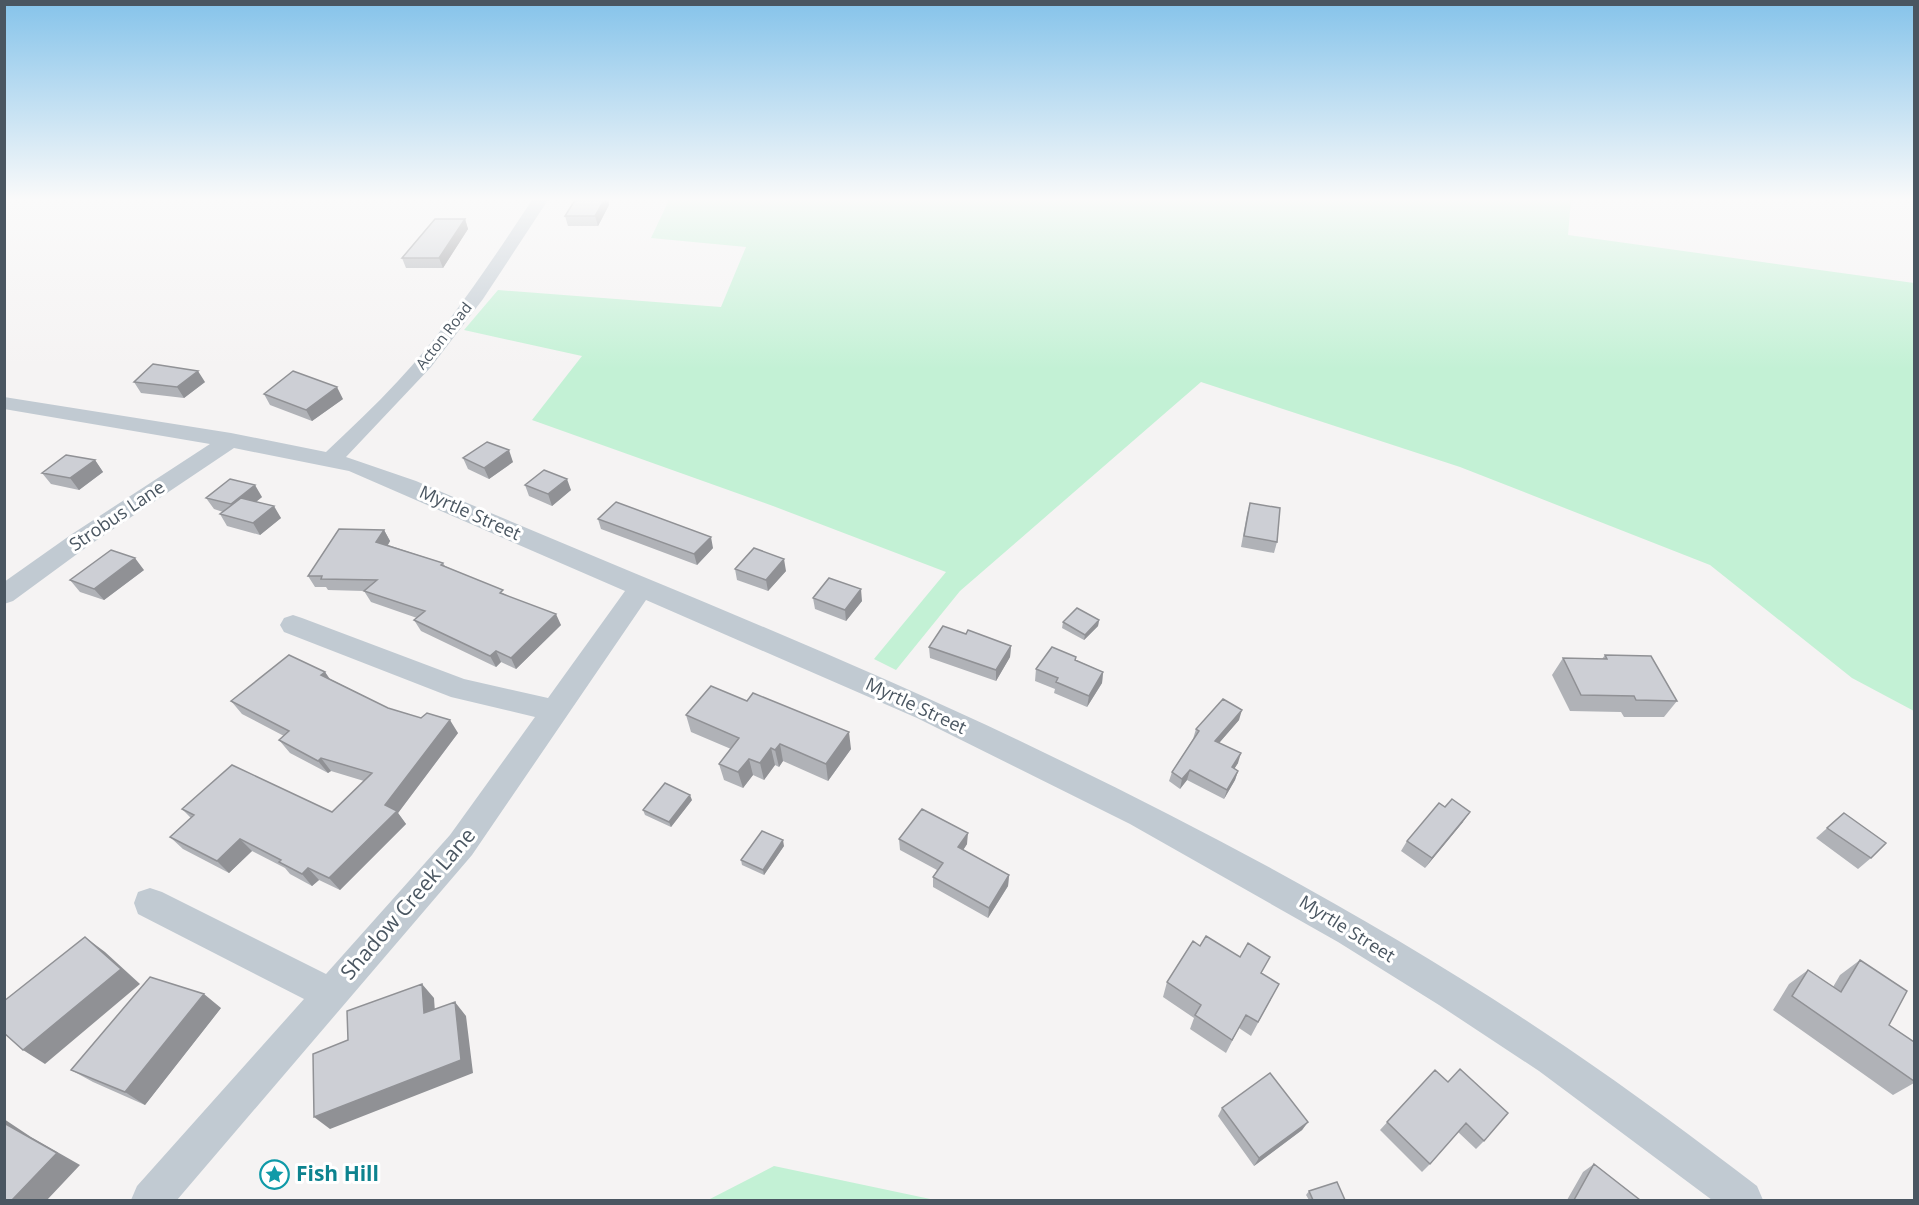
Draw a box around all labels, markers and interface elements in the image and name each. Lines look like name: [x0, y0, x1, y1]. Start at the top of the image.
street label: Acton Road: [411, 298, 476, 373]
street label: Strobus Lane: [64, 474, 169, 556]
street label: Myrtle Street: [416, 479, 525, 545]
street label: Myrtle Street: [862, 671, 971, 739]
street label: Shadow Creek Lane: [334, 822, 481, 985]
street label: Myrtle Street: [1295, 889, 1400, 967]
place icon: Fish Hill: [259, 1158, 291, 1190]
place label: Fish Hill: [296, 1159, 379, 1187]

